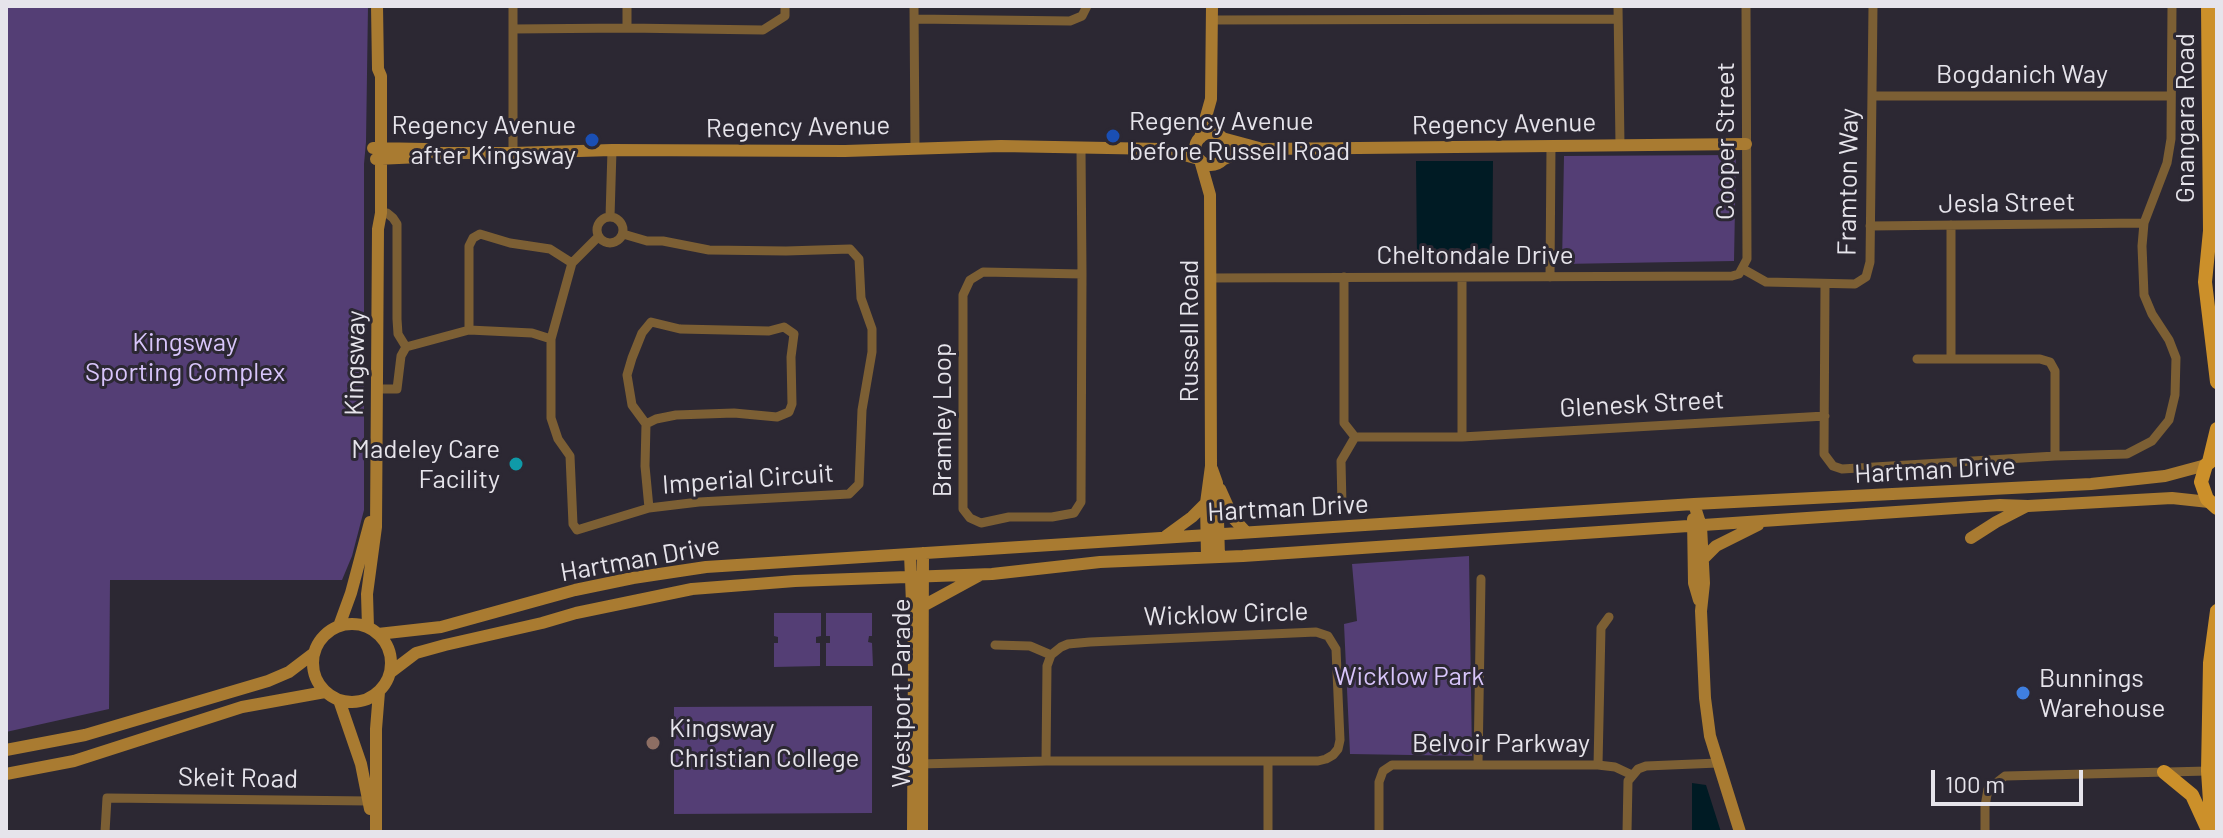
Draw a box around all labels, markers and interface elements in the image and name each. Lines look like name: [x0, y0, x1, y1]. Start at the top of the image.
street label: Gnangara Road: [2169, 33, 2201, 203]
street label: Bogdanich Way: [1936, 58, 2108, 90]
street label: Cooper Street: [1709, 62, 1741, 220]
place label: Regency Avenue before Russell Road: [1129, 105, 1350, 166]
street label: Regency Avenue: [1411, 107, 1597, 141]
street label: Framton Way: [1831, 108, 1865, 256]
place label: Regency Avenue after Kingsway: [392, 109, 576, 170]
street label: Regency Avenue: [705, 110, 891, 144]
marker: Regency Avenue before Russell Road: [1104, 127, 1122, 145]
marker: Regency Avenue after Kingsway: [583, 131, 601, 149]
street label: Jesla Street: [1938, 186, 2076, 220]
street label: Cheltondale Drive: [1377, 239, 1573, 271]
street label: Russell Road: [1173, 260, 1205, 402]
street label: Kingsway: [338, 310, 372, 416]
park label: Kingsway Sporting Complex: [85, 326, 285, 388]
street label: Bramley Loop: [926, 343, 958, 497]
street label: Glenesk Street: [1559, 384, 1725, 424]
place label: Madeley Care Facility: [351, 433, 500, 494]
street label: Hartman Drive: [1854, 450, 2016, 490]
marker: Madeley Care Facility: [507, 455, 525, 473]
street label: Imperial Circuit: [661, 457, 835, 501]
street label: Hartman Drive: [1207, 488, 1369, 528]
street label: Hartman Drive: [558, 530, 722, 588]
street label: Wicklow Circle: [1143, 596, 1309, 632]
street label: Westport Parade: [885, 598, 917, 788]
park label: Wicklow Park: [1334, 660, 1484, 692]
place label: Bunnings Warehouse: [2039, 662, 2165, 724]
marker: Bunnings Warehouse: [2014, 684, 2032, 702]
place label: Kingsway Christian College: [669, 712, 859, 774]
street label: Belvoir Parkway: [1412, 727, 1590, 759]
marker: Kingsway Christian College: [644, 734, 662, 752]
scale bar: [1935, 754, 2087, 804]
street label: Skeit Road: [178, 761, 298, 795]
text: 100 m: [1945, 769, 2005, 798]

